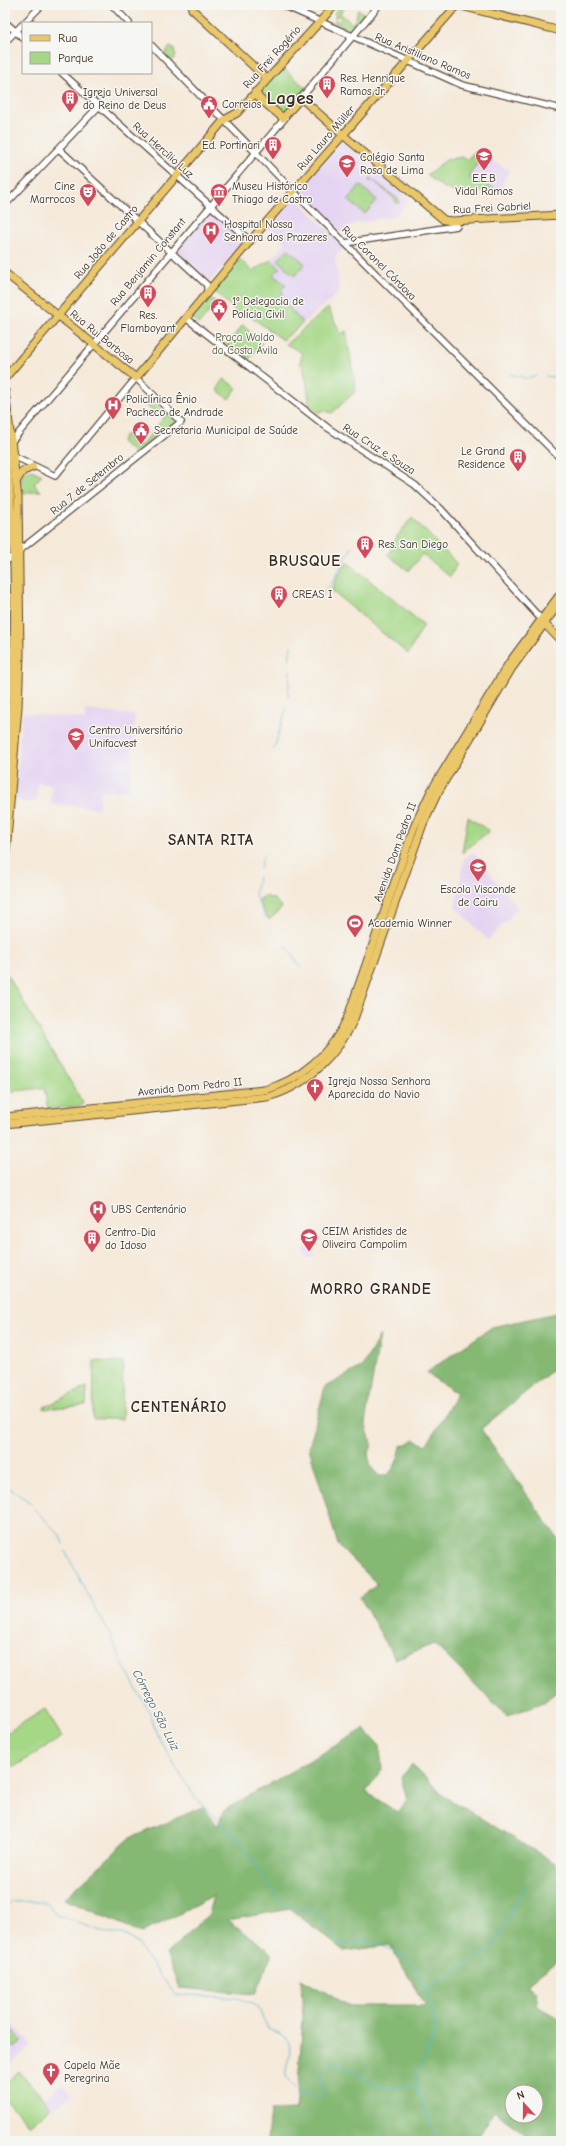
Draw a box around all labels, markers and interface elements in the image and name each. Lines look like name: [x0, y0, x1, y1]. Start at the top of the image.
legend: [22, 22, 152, 74]
street label: Rua Frei Rogério: [240, 23, 304, 91]
street label: Rua Aristiliano Ramos: [373, 30, 473, 82]
text: Rua: [58, 31, 77, 45]
text: Parque: [58, 51, 93, 65]
place label: Res. Henrique Ramos Jr.: [340, 72, 406, 98]
building icon: Res. Henrique Ramos Jr.: [317, 74, 337, 99]
place label: Igreja Universal do Reino de Deus: [83, 86, 166, 112]
district label: Lages: [266, 87, 314, 109]
building icon: Igreja Universal do Reino de Deus: [60, 88, 80, 113]
public building icon: Correios: [199, 94, 219, 119]
place label: Correios: [222, 98, 262, 111]
street label: Rua Lauro Müller: [294, 103, 358, 173]
street label: Rua Hercílio Luz: [130, 119, 196, 181]
building icon: Ed. Portinari: [263, 135, 283, 160]
place label: Ed. Portinari: [202, 139, 260, 152]
school or university icon: E.E.B Vidal Ramos: [474, 146, 494, 171]
place label: Colégio Santa Rosa de Lima: [360, 151, 425, 177]
school or university icon: Colégio Santa Rosa de Lima: [337, 153, 357, 178]
place label: E.E.B Vidal Ramos: [455, 172, 513, 198]
place label: Cine Marrocos: [30, 180, 75, 206]
place label: Museu Histórico Thiago de Castro: [232, 180, 312, 206]
theatre icon: Cine Marrocos: [78, 182, 98, 207]
museum icon: Museu Histórico Thiago de Castro: [209, 182, 229, 207]
street label: Rua Frei Gabriel: [453, 199, 531, 217]
street label: Rua João de Castro: [71, 202, 141, 282]
street label: Rua Benjamin Constant: [107, 215, 189, 309]
place label: Hospital Nossa Senhora dos Prazeres: [224, 218, 327, 244]
hospital icon: Hospital Nossa Senhora dos Prazeres: [201, 220, 221, 245]
street label: Rua Coronel Córdova: [339, 223, 419, 303]
building icon: Res. Flamboyant: [138, 283, 158, 308]
place label: 1ª Delegacia de Polícia Civil: [232, 295, 304, 321]
public building icon: 1ª Delegacia de Polícia Civil: [209, 297, 229, 322]
street label: Rua Rui Barbosa: [67, 307, 137, 367]
place label: Res. Flamboyant: [121, 309, 176, 335]
park label: Praça Waldo da Costa Ávila: [212, 331, 278, 357]
place label: Policlínica Ênio Pacheco de Andrade: [126, 392, 224, 419]
hospital icon: Policlínica Ênio Pacheco de Andrade: [103, 395, 123, 420]
public building icon: Secretaria Municipal de Saúde: [131, 420, 151, 445]
street label: Rua Cruz e Souza: [340, 421, 418, 477]
place label: Secretaria Municipal de Saúde: [154, 424, 298, 437]
place label: Le Grand Residence: [458, 445, 505, 471]
building icon: Le Grand Residence: [508, 447, 528, 472]
street label: Rua 7 de Setembro: [48, 450, 126, 517]
building icon: Res. San Diego: [355, 534, 375, 559]
place label: Res. San Diego: [378, 538, 448, 551]
district label: BRUSQUE: [269, 552, 341, 570]
building icon: CREAS I: [269, 584, 289, 609]
place label: CREAS I: [292, 588, 332, 601]
place label: Centro Universitário Unifacvest: [89, 724, 183, 750]
school or university icon: Centro Universitário Unifacvest: [66, 726, 86, 751]
street label: Avenida Dom Pedro II: [371, 800, 419, 904]
district label: SANTA RITA: [168, 831, 254, 849]
school or university icon: Escola Visconde de Cairu: [468, 857, 488, 882]
place label: Escola Visconde de Cairu: [440, 883, 516, 909]
sports icon: Academia Winner: [345, 913, 365, 938]
place label: Academia Winner: [368, 917, 452, 930]
street label: Avenida Dom Pedro II: [137, 1075, 243, 1099]
place label: Igreja Nossa Senhora Aparecida do Navio: [328, 1075, 430, 1101]
church icon: Igreja Nossa Senhora Aparecida do Navio: [305, 1077, 325, 1102]
hospital icon: UBS Centenário: [88, 1199, 108, 1224]
place label: UBS Centenário: [111, 1203, 186, 1216]
place label: CEIM Aristides de Oliveira Campolim: [322, 1225, 407, 1251]
place label: Centro-Dia do Idoso: [105, 1226, 156, 1252]
school or university icon: CEIM Aristides de Oliveira Campolim: [299, 1227, 319, 1252]
building icon: Centro-Dia do Idoso: [82, 1228, 102, 1253]
district label: MORRO GRANDE: [310, 1280, 432, 1298]
district label: CENTENÁRIO: [131, 1397, 227, 1416]
water label: Córrego São Luiz: [130, 1667, 183, 1754]
place label: Capela Mãe Peregrina: [64, 2059, 120, 2085]
church icon: Capela Mãe Peregrina: [41, 2061, 61, 2086]
north arrow: [504, 2084, 544, 2124]
text: N: [515, 2088, 526, 2102]

